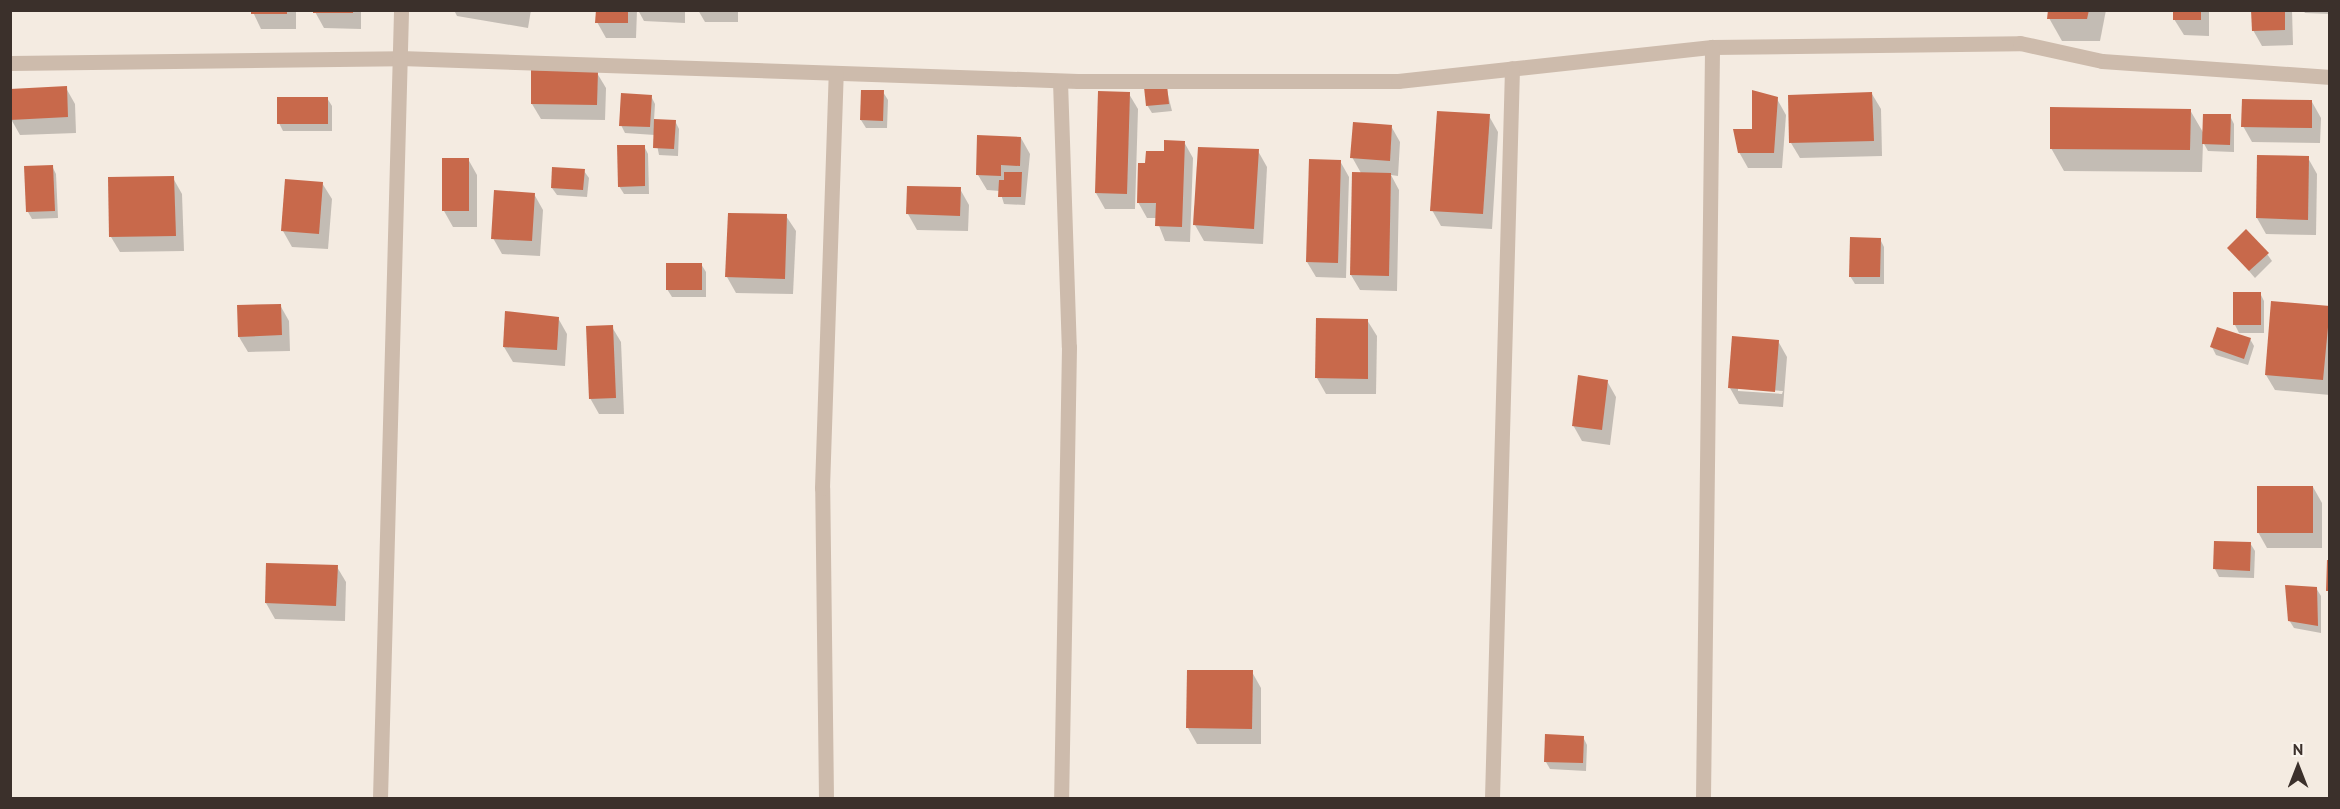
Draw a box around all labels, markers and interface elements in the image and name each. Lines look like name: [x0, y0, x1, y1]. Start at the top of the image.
north arrow: [2268, 737, 2328, 797]
text: N: [2293, 739, 2303, 759]

